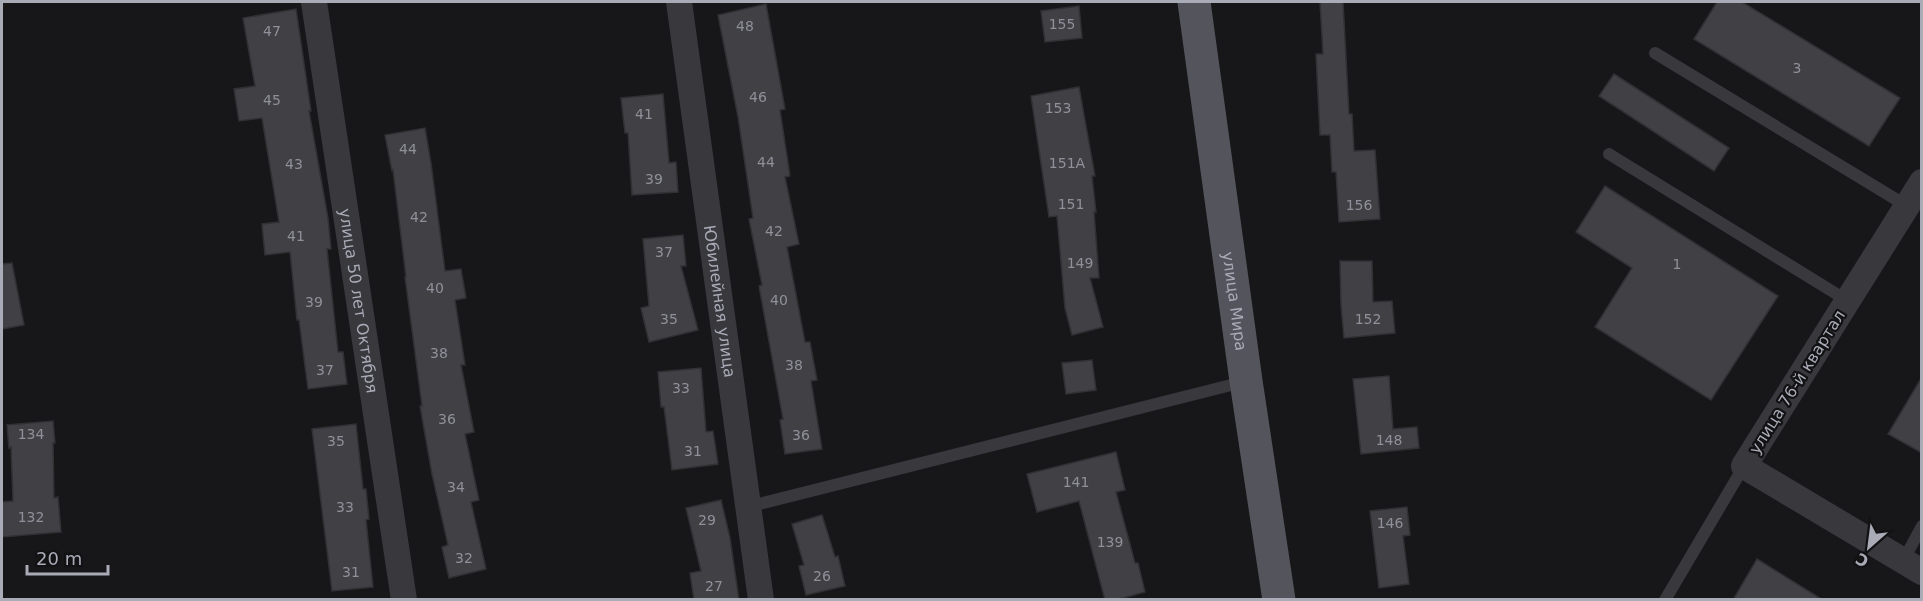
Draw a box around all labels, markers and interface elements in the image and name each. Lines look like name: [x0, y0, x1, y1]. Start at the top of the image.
house number: 155: [1049, 16, 1075, 32]
house number: 48: [736, 18, 754, 34]
house number: 47: [263, 23, 281, 39]
house number: 3: [1793, 60, 1801, 76]
house number: 46: [749, 89, 767, 105]
house number: 45: [263, 92, 281, 108]
house number: 153: [1045, 100, 1071, 116]
house number: 41: [635, 106, 653, 122]
house number: 44: [399, 141, 417, 157]
house number: 44: [757, 154, 775, 170]
house number: 151А: [1049, 155, 1086, 171]
house number: 43: [285, 156, 303, 172]
house number: 39: [645, 171, 663, 187]
house number: 151: [1058, 196, 1084, 212]
house number: 156: [1346, 197, 1372, 213]
street label: улица 50 лет Октября: [336, 207, 382, 394]
house number: 42: [410, 209, 428, 225]
house number: 42: [765, 223, 783, 239]
street label: Юбилейная улица: [700, 224, 740, 379]
house number: 41: [287, 228, 305, 244]
house number: 37: [655, 244, 673, 260]
street label: улица Мира: [1219, 250, 1251, 352]
house number: 149: [1067, 255, 1093, 271]
house number: 1: [1673, 256, 1681, 272]
house number: 40: [426, 280, 444, 296]
house number: 40: [770, 292, 788, 308]
house number: 39: [305, 294, 323, 310]
street label: улица 76-й квартал: [1745, 307, 1849, 457]
house number: 35: [660, 311, 678, 327]
house number: 152: [1355, 311, 1381, 327]
house number: 38: [430, 345, 448, 361]
house number: 38: [785, 357, 803, 373]
house number: 37: [316, 362, 334, 378]
house number: 33: [672, 380, 690, 396]
house number: 36: [438, 411, 456, 427]
house number: 134: [18, 426, 44, 442]
house number: 36: [792, 427, 810, 443]
house number: 148: [1376, 432, 1402, 448]
house number: 35: [327, 433, 345, 449]
house number: 31: [684, 443, 702, 459]
house number: 141: [1063, 474, 1089, 490]
house number: 34: [447, 479, 465, 495]
house number: 33: [336, 499, 354, 515]
house number: 132: [18, 509, 44, 525]
house number: 29: [698, 512, 716, 528]
house number: 146: [1377, 515, 1403, 531]
north arrow: [1839, 517, 1899, 577]
house number: 139: [1097, 534, 1123, 550]
scale bar: [27, 538, 108, 576]
text: 20 m: [36, 548, 82, 569]
text: С: [1853, 549, 1872, 571]
house number: 32: [455, 550, 473, 566]
house number: 31: [342, 564, 360, 580]
house number: 26: [813, 568, 831, 584]
house number: 27: [705, 578, 723, 594]

